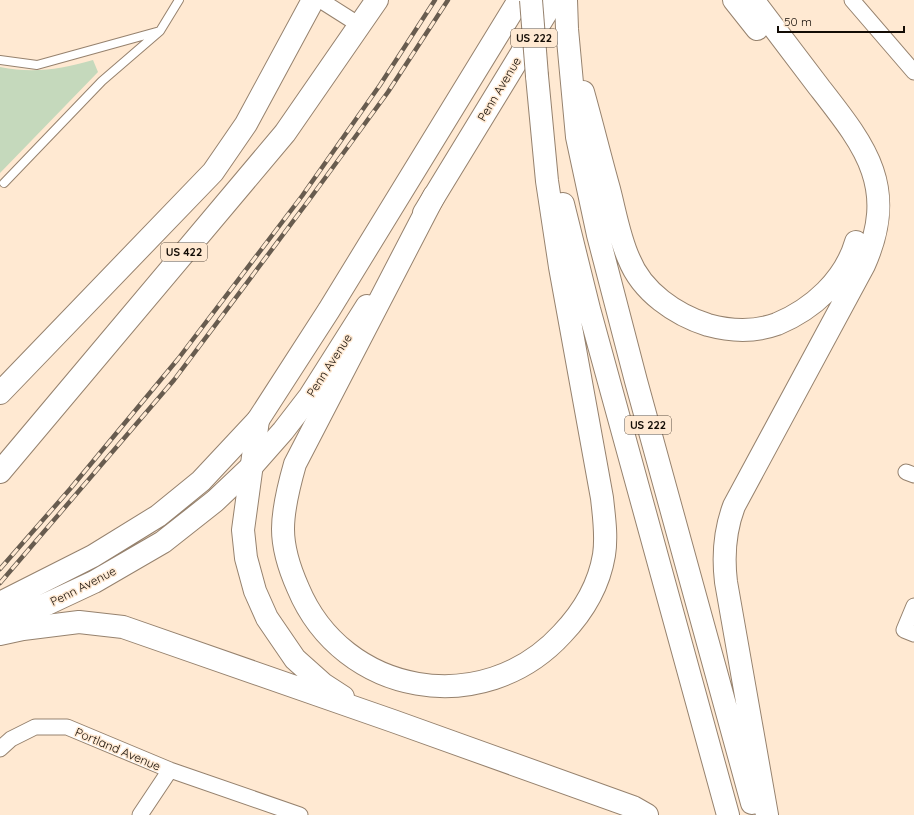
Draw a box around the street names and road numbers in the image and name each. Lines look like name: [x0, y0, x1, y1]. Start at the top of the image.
road number: US 222: [511, 29, 557, 47]
street label: Penn Avenue: [474, 54, 524, 124]
road number: US 422: [161, 243, 207, 261]
street label: Penn Avenue: [303, 331, 355, 399]
road number: US 222: [625, 416, 671, 434]
street label: Penn Avenue: [48, 563, 119, 609]
street label: Portland Avenue: [73, 724, 163, 774]

